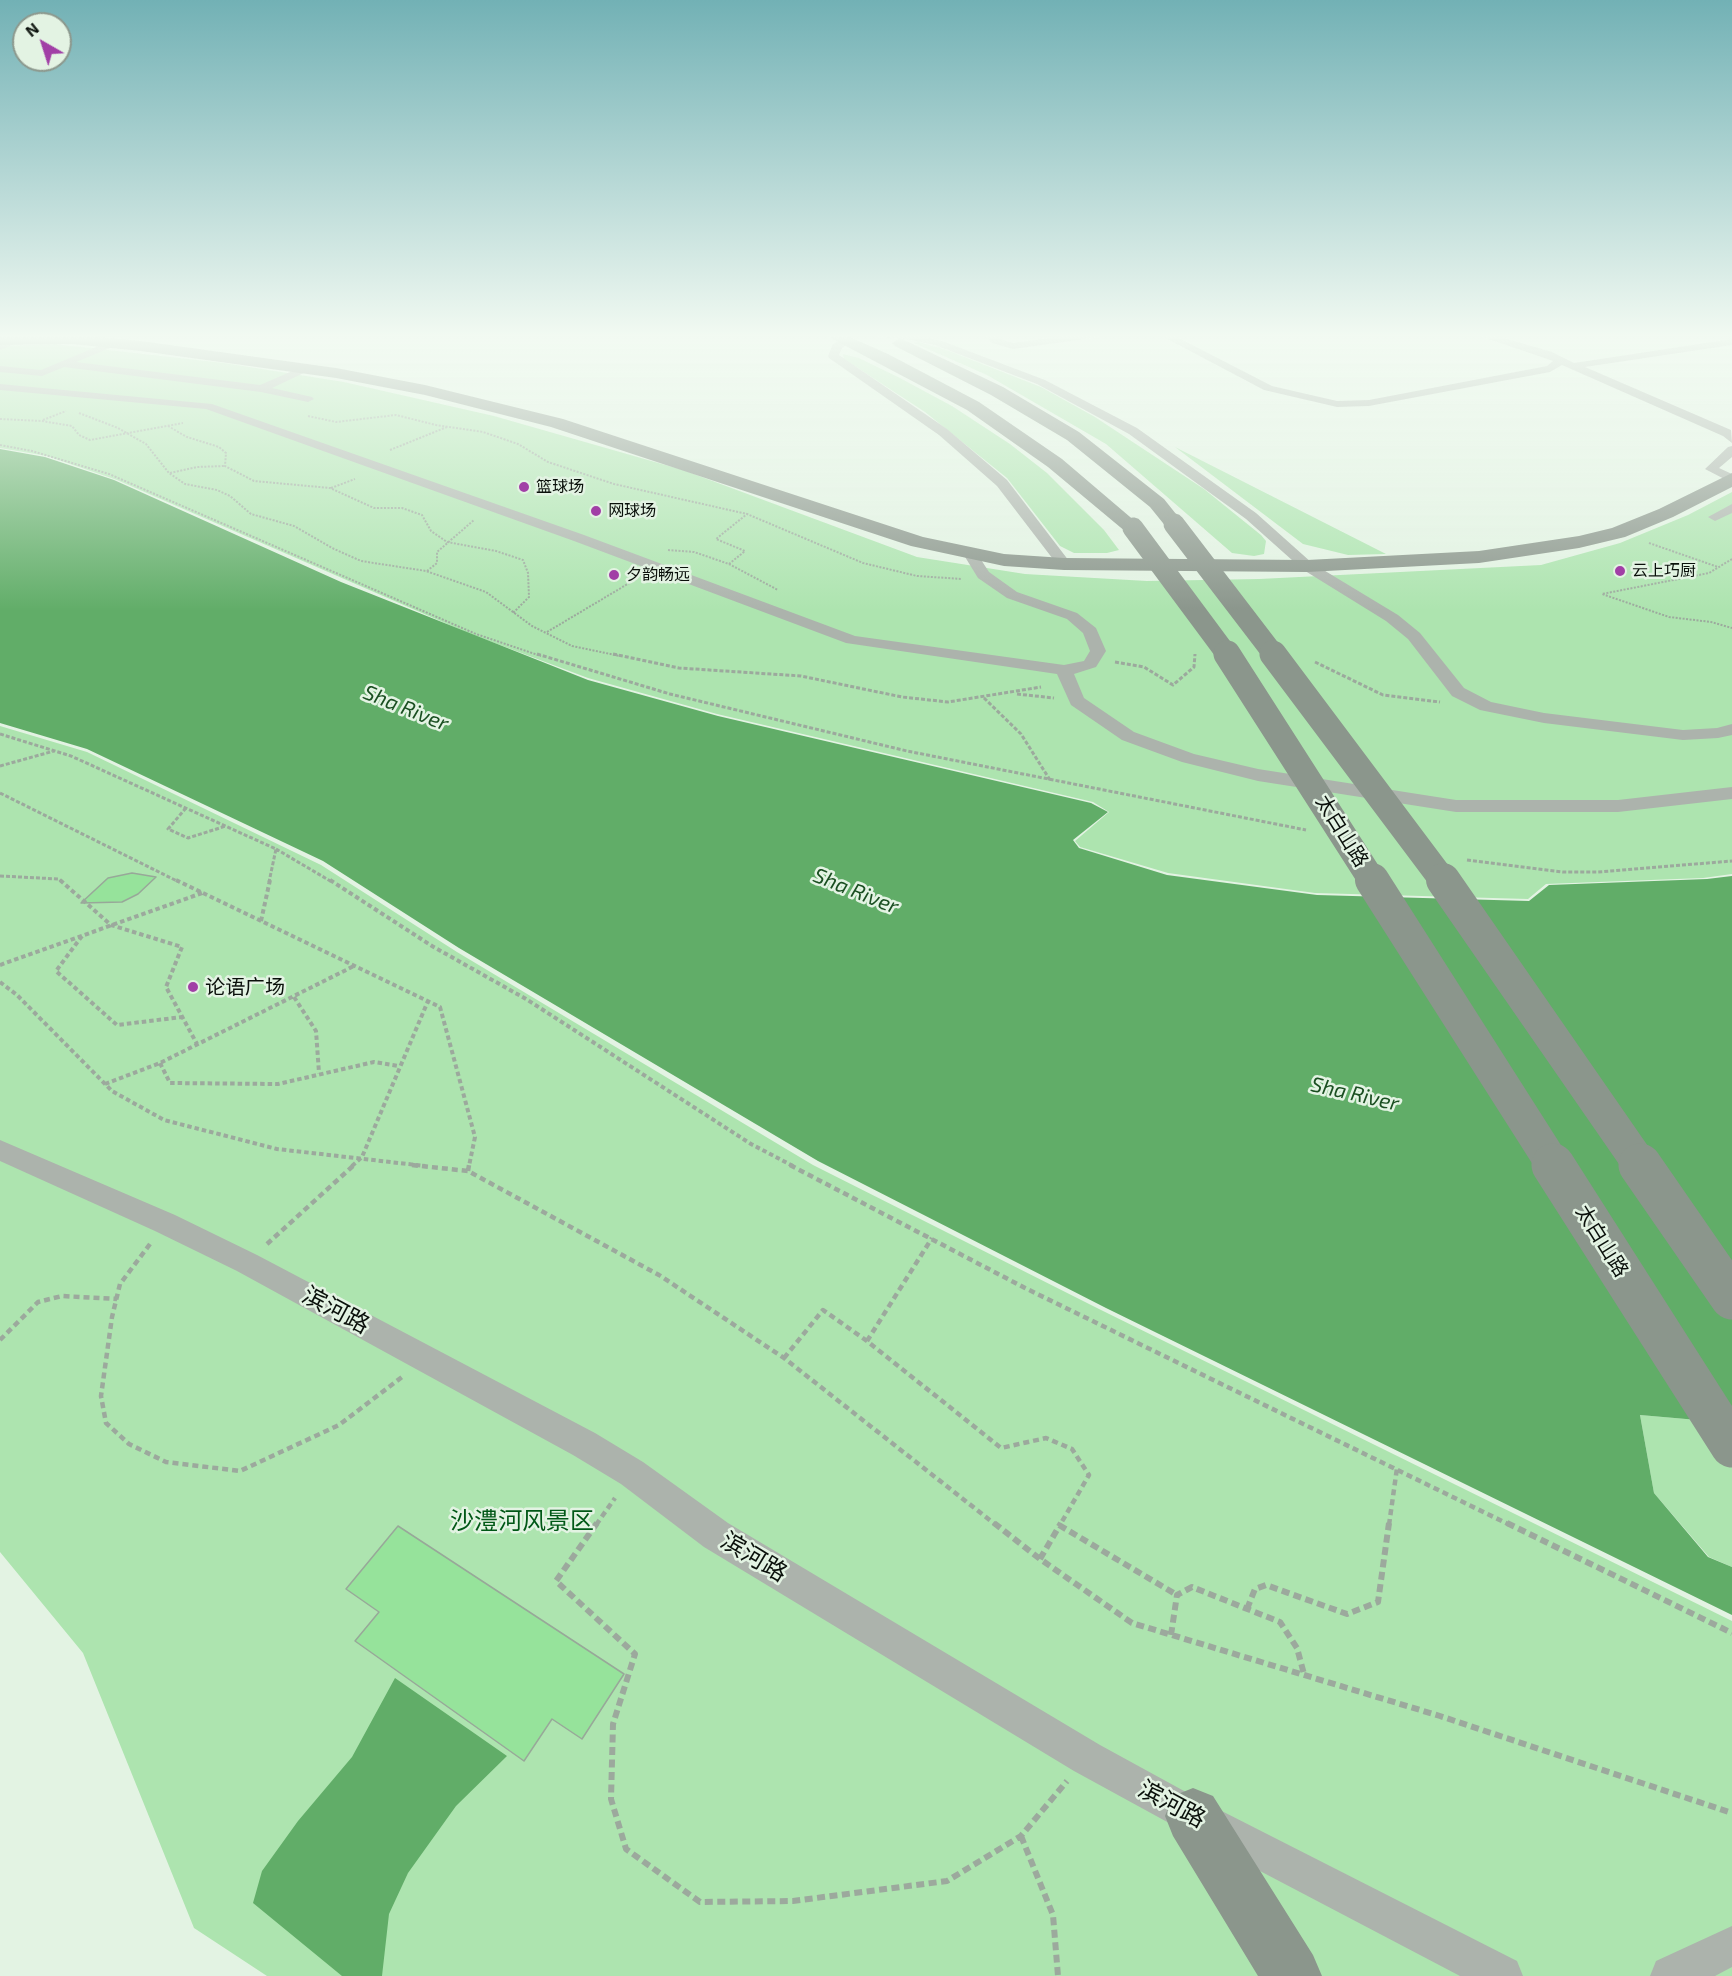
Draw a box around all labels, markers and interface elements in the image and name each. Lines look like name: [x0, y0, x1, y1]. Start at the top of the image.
north arrow: [12, 12, 72, 72]
text: N: [21, 18, 42, 40]
place label: 篮球场: [536, 477, 584, 497]
marker: 篮球场: [517, 480, 531, 494]
place label: 网球场: [608, 501, 656, 521]
marker: 网球场: [589, 504, 603, 518]
place label: 云上巧厨: [1632, 561, 1696, 581]
marker: 云上巧厨: [1613, 564, 1627, 578]
place label: 夕韵畅远: [626, 565, 690, 585]
marker: 夕韵畅远: [607, 568, 621, 582]
water label: Sha River: [360, 680, 452, 736]
street label: 太白山路: [1311, 791, 1373, 871]
water label: Sha River: [810, 863, 902, 919]
place label: 论语广场: [205, 975, 285, 999]
marker: 论语广场: [186, 980, 200, 994]
water label: Sha River: [1309, 1072, 1401, 1116]
street label: 太白山路: [1571, 1201, 1633, 1281]
street label: 滨河路: [297, 1280, 375, 1340]
park label: 沙澧河风景区: [450, 1507, 594, 1535]
street label: 滨河路: [716, 1526, 792, 1588]
street label: 滨河路: [1133, 1774, 1211, 1834]

